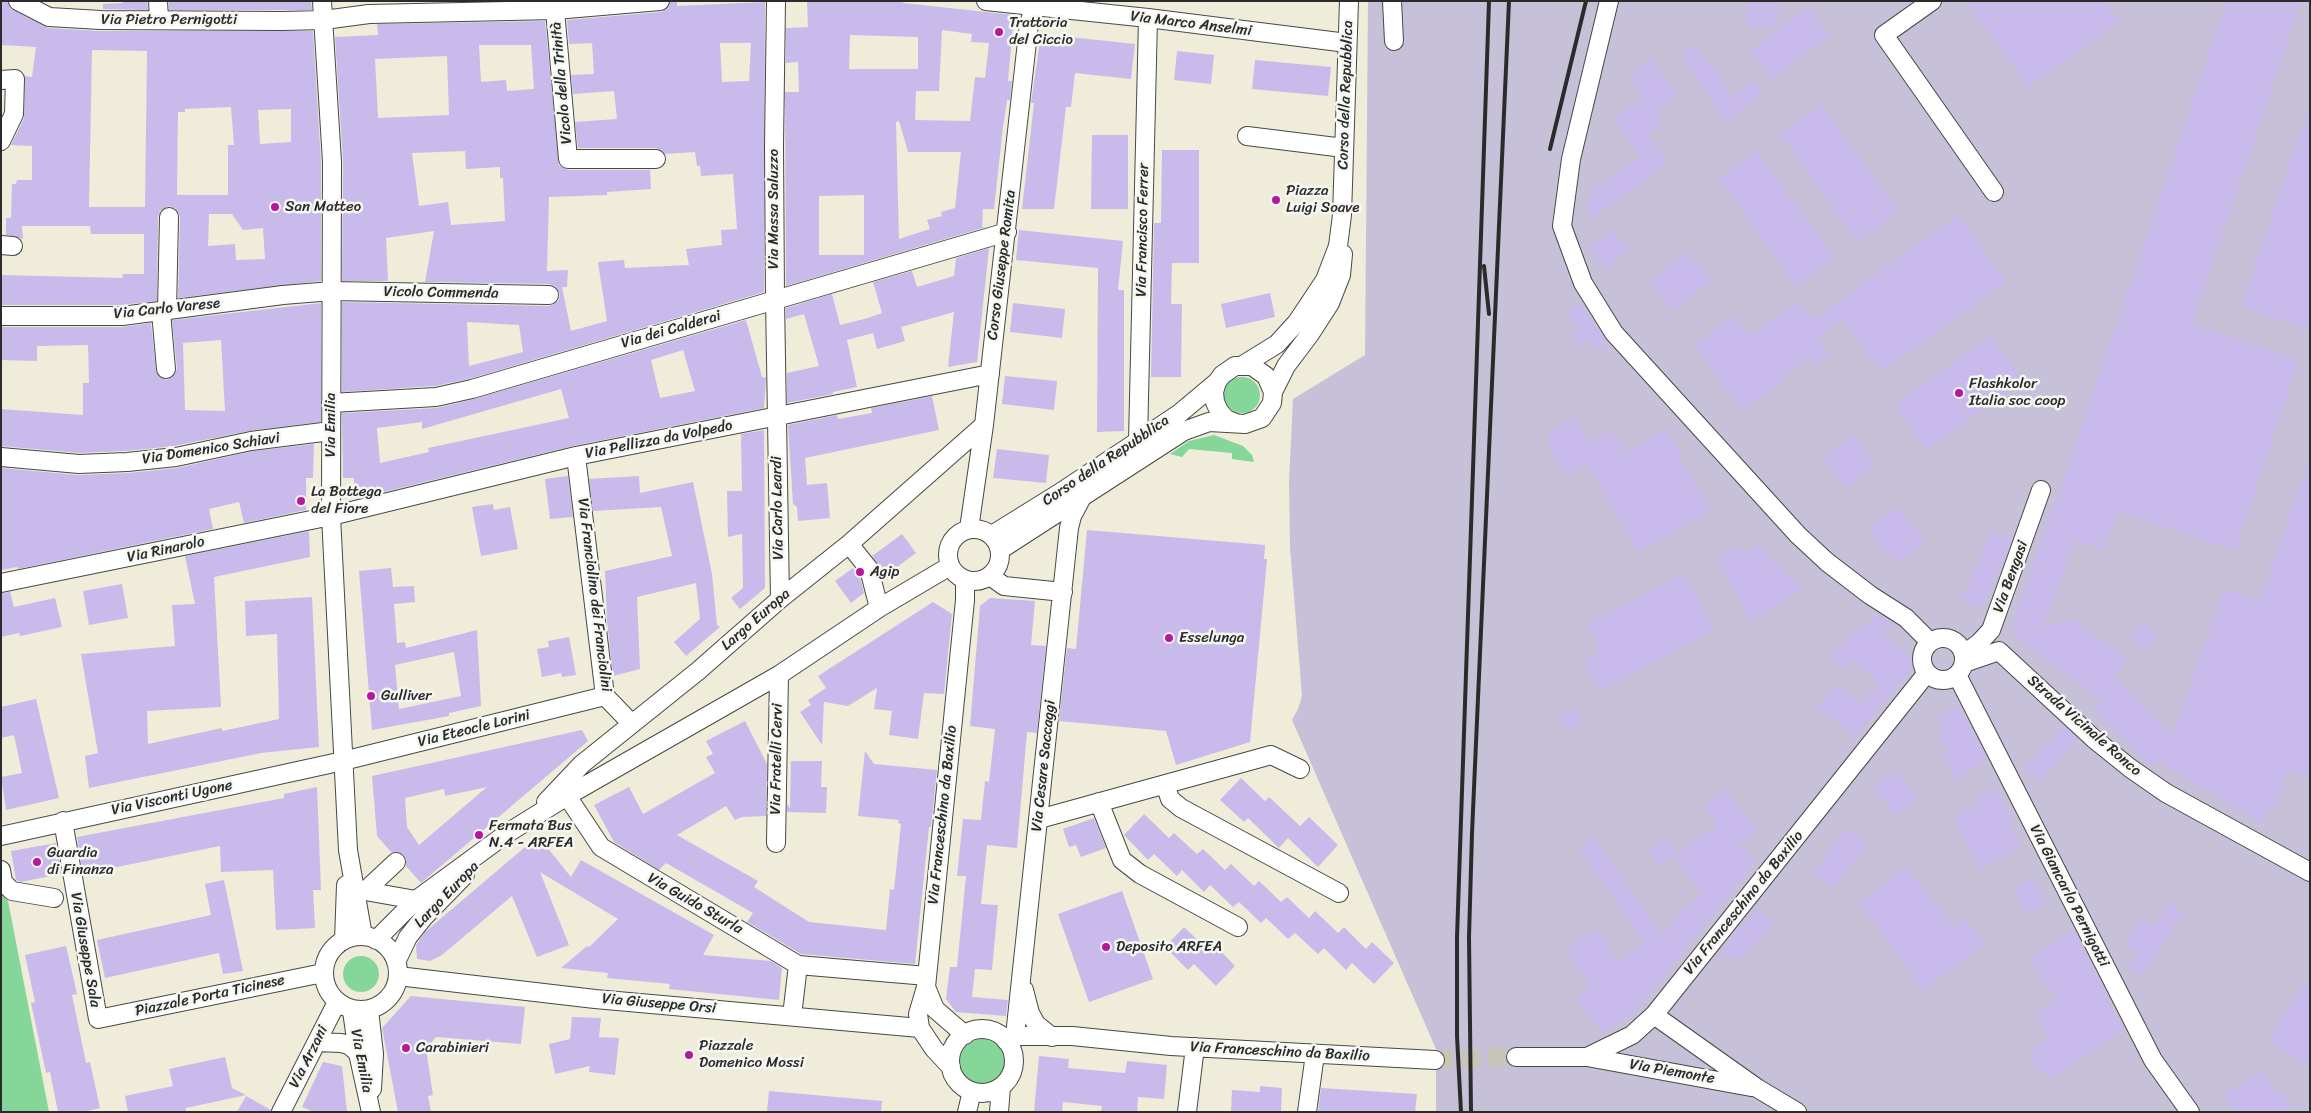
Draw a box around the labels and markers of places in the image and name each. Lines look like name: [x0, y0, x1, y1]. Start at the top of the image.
place label: Trattoria del Ciccio: [1009, 14, 1073, 49]
marker: Trattoria del Ciccio: [993, 26, 1005, 38]
place label: Piazza Luigi Soave: [1286, 182, 1359, 217]
marker: Piazza Luigi Soave: [1270, 194, 1282, 206]
place label: San Matteo: [285, 198, 361, 216]
marker: San Matteo: [269, 201, 281, 213]
place label: Flashkolor Italia soc coop: [1969, 375, 2065, 410]
marker: Flashkolor Italia soc coop: [1953, 387, 1965, 399]
place label: La Bottega del Fiore: [311, 483, 382, 518]
marker: La Bottega del Fiore: [295, 495, 307, 507]
place label: Agip: [870, 563, 899, 581]
marker: Agip: [854, 566, 866, 578]
place label: Esselunga: [1179, 629, 1244, 647]
marker: Esselunga: [1163, 632, 1175, 644]
place label: Gulliver: [381, 687, 431, 705]
marker: Gulliver: [365, 690, 377, 702]
place label: Fermata Bus N.4 - ARFEA: [489, 817, 573, 852]
marker: Fermata Bus N.4 - ARFEA: [473, 829, 485, 841]
place label: Guardia di Finanza: [47, 844, 114, 879]
marker: Guardia di Finanza: [31, 856, 43, 868]
place label: Deposito ARFEA: [1116, 938, 1222, 956]
marker: Deposito ARFEA: [1100, 941, 1112, 953]
place label: Piazzale Domenico Mossi: [699, 1037, 804, 1072]
place label: Carabinieri: [416, 1039, 489, 1057]
marker: Carabinieri: [400, 1042, 412, 1054]
marker: Piazzale Domenico Mossi: [683, 1049, 695, 1061]

